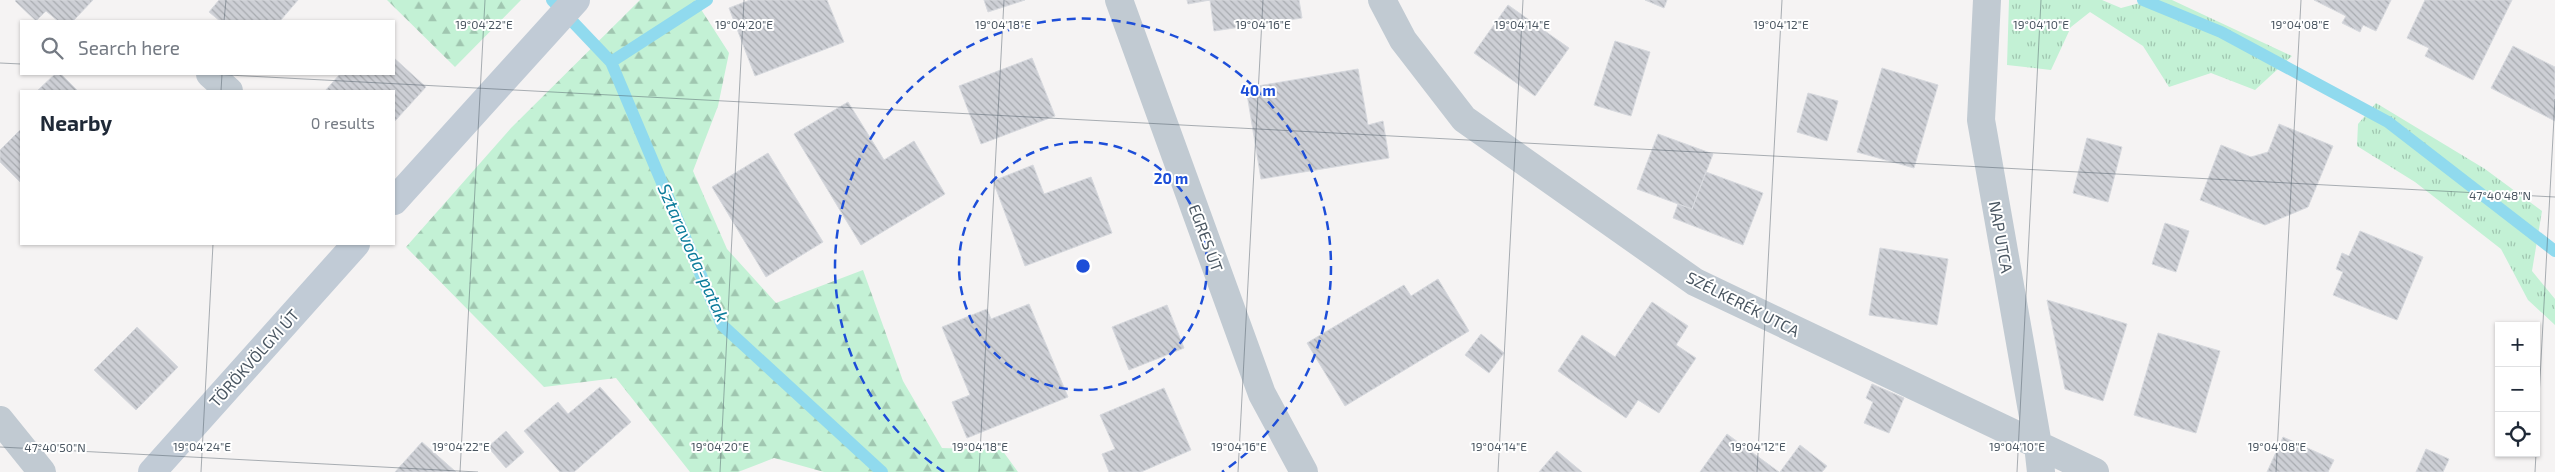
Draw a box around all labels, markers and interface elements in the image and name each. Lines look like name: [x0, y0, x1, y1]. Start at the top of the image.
text: 19°04'22"E: [455, 17, 513, 31]
text: 19°04'20"E: [715, 17, 773, 31]
text: 19°04'18"E: [975, 17, 1031, 31]
text: 19°04'16"E: [1235, 17, 1291, 31]
text: 19°04'14"E: [1494, 17, 1550, 31]
text: 19°04'12"E: [1753, 17, 1809, 31]
text: 19°04'10"E: [2013, 17, 2069, 31]
text: 19°04'08"E: [2271, 17, 2330, 31]
search box: [20, 20, 395, 75]
icon: search: [38, 34, 66, 62]
text: Search here: [78, 36, 180, 59]
text: 40 m: [1240, 81, 1276, 99]
text: Nearby: [40, 110, 112, 135]
text: 0 results: [311, 113, 375, 132]
text: 20 m: [1154, 169, 1188, 187]
water label: Sztaravoda-patak: [654, 180, 734, 325]
text: 47°40'48"N: [2469, 188, 2531, 202]
street label: NAP UTCA: [1986, 199, 2017, 274]
street label: EGRES ÚT: [1186, 202, 1227, 274]
centre of rings: [1074, 257, 1092, 275]
street label: SZÉLKERÉK UTCA: [1684, 267, 1803, 340]
street label: TÖRÖKVÖLGYI ÚT: [205, 305, 302, 410]
map controls: [2495, 322, 2540, 457]
button: +: [2495, 322, 2540, 367]
button: −: [2495, 367, 2540, 412]
button: locate: [2495, 412, 2540, 457]
text: 19°04'24"E: [173, 439, 231, 453]
text: 19°04'22"E: [432, 439, 490, 453]
text: 19°04'20"E: [691, 439, 749, 453]
text: 19°04'18"E: [952, 439, 1008, 453]
text: 19°04'16"E: [1211, 439, 1267, 453]
text: 19°04'14"E: [1471, 439, 1527, 453]
text: 19°04'12"E: [1730, 439, 1786, 453]
text: 19°04'10"E: [1989, 439, 2045, 453]
text: 19°04'08"E: [2248, 439, 2307, 453]
text: 47°40'50"N: [24, 440, 86, 454]

